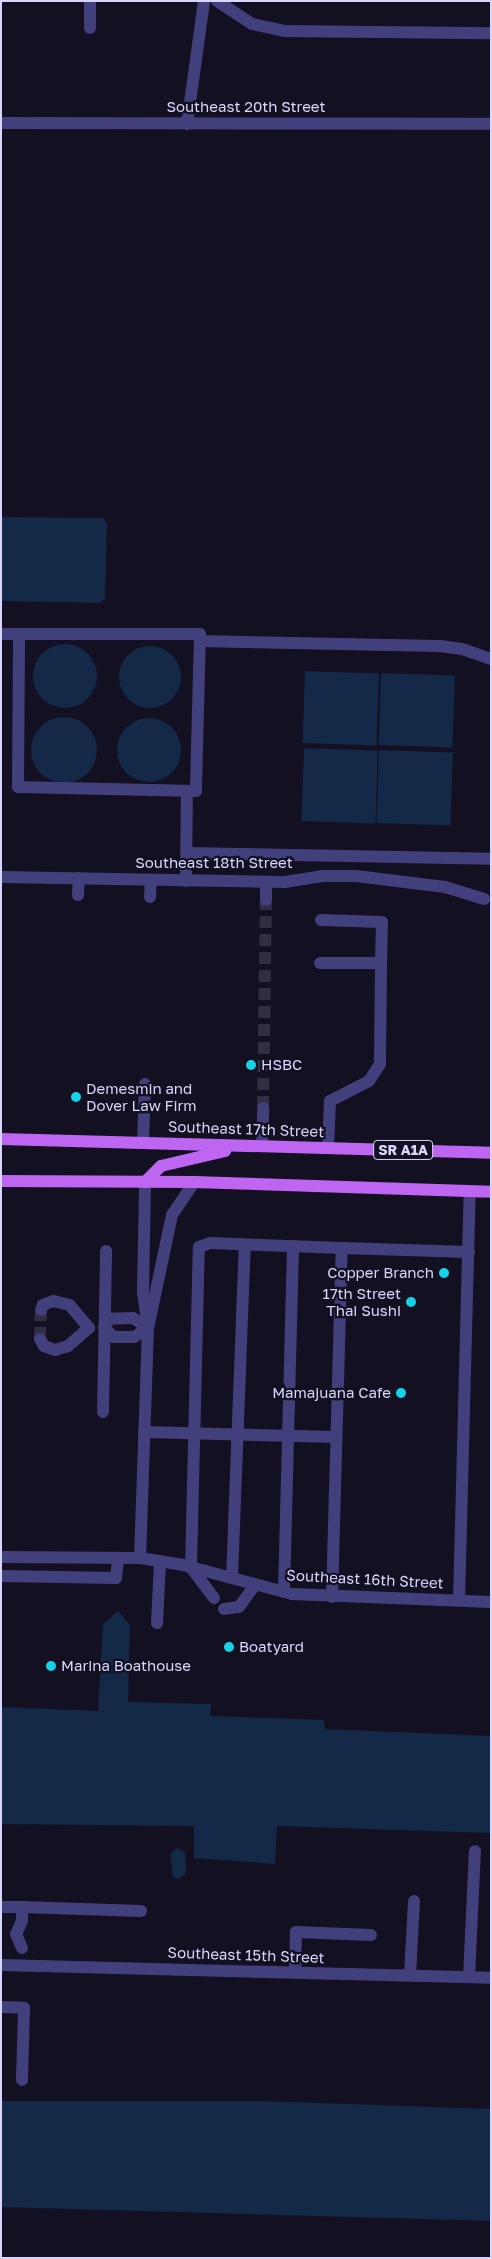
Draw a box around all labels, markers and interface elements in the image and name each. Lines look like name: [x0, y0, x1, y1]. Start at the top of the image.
street label: Southeast 20th Street: [166, 98, 326, 116]
street label: Southeast 18th Street: [135, 854, 293, 872]
place label: HSBC: [261, 1056, 302, 1074]
marker: HSBC: [245, 1059, 257, 1071]
place label: Demesmin and Dover Law Firm: [86, 1079, 197, 1114]
marker: Demesmin and Dover Law Firm: [70, 1091, 82, 1103]
street label: Southeast 17th Street: [168, 1117, 324, 1141]
road number: SR A1A: [373, 1138, 433, 1162]
place label: Copper Branch: [327, 1264, 434, 1282]
marker: Copper Branch: [438, 1267, 450, 1279]
place label: 17th Street Thai Sushi: [322, 1284, 401, 1319]
marker: 17th Street Thai Sushi: [405, 1296, 417, 1308]
place label: Mamajuana Cafe: [272, 1384, 391, 1402]
marker: Mamajuana Cafe: [395, 1387, 407, 1399]
street label: Southeast 16th Street: [286, 1566, 444, 1592]
place label: Boatyard: [239, 1638, 304, 1656]
marker: Boatyard: [223, 1641, 235, 1653]
place label: Marina Boathouse: [61, 1657, 191, 1675]
marker: Marina Boathouse: [45, 1660, 57, 1672]
street label: Southeast 15th Street: [167, 1943, 325, 1967]

